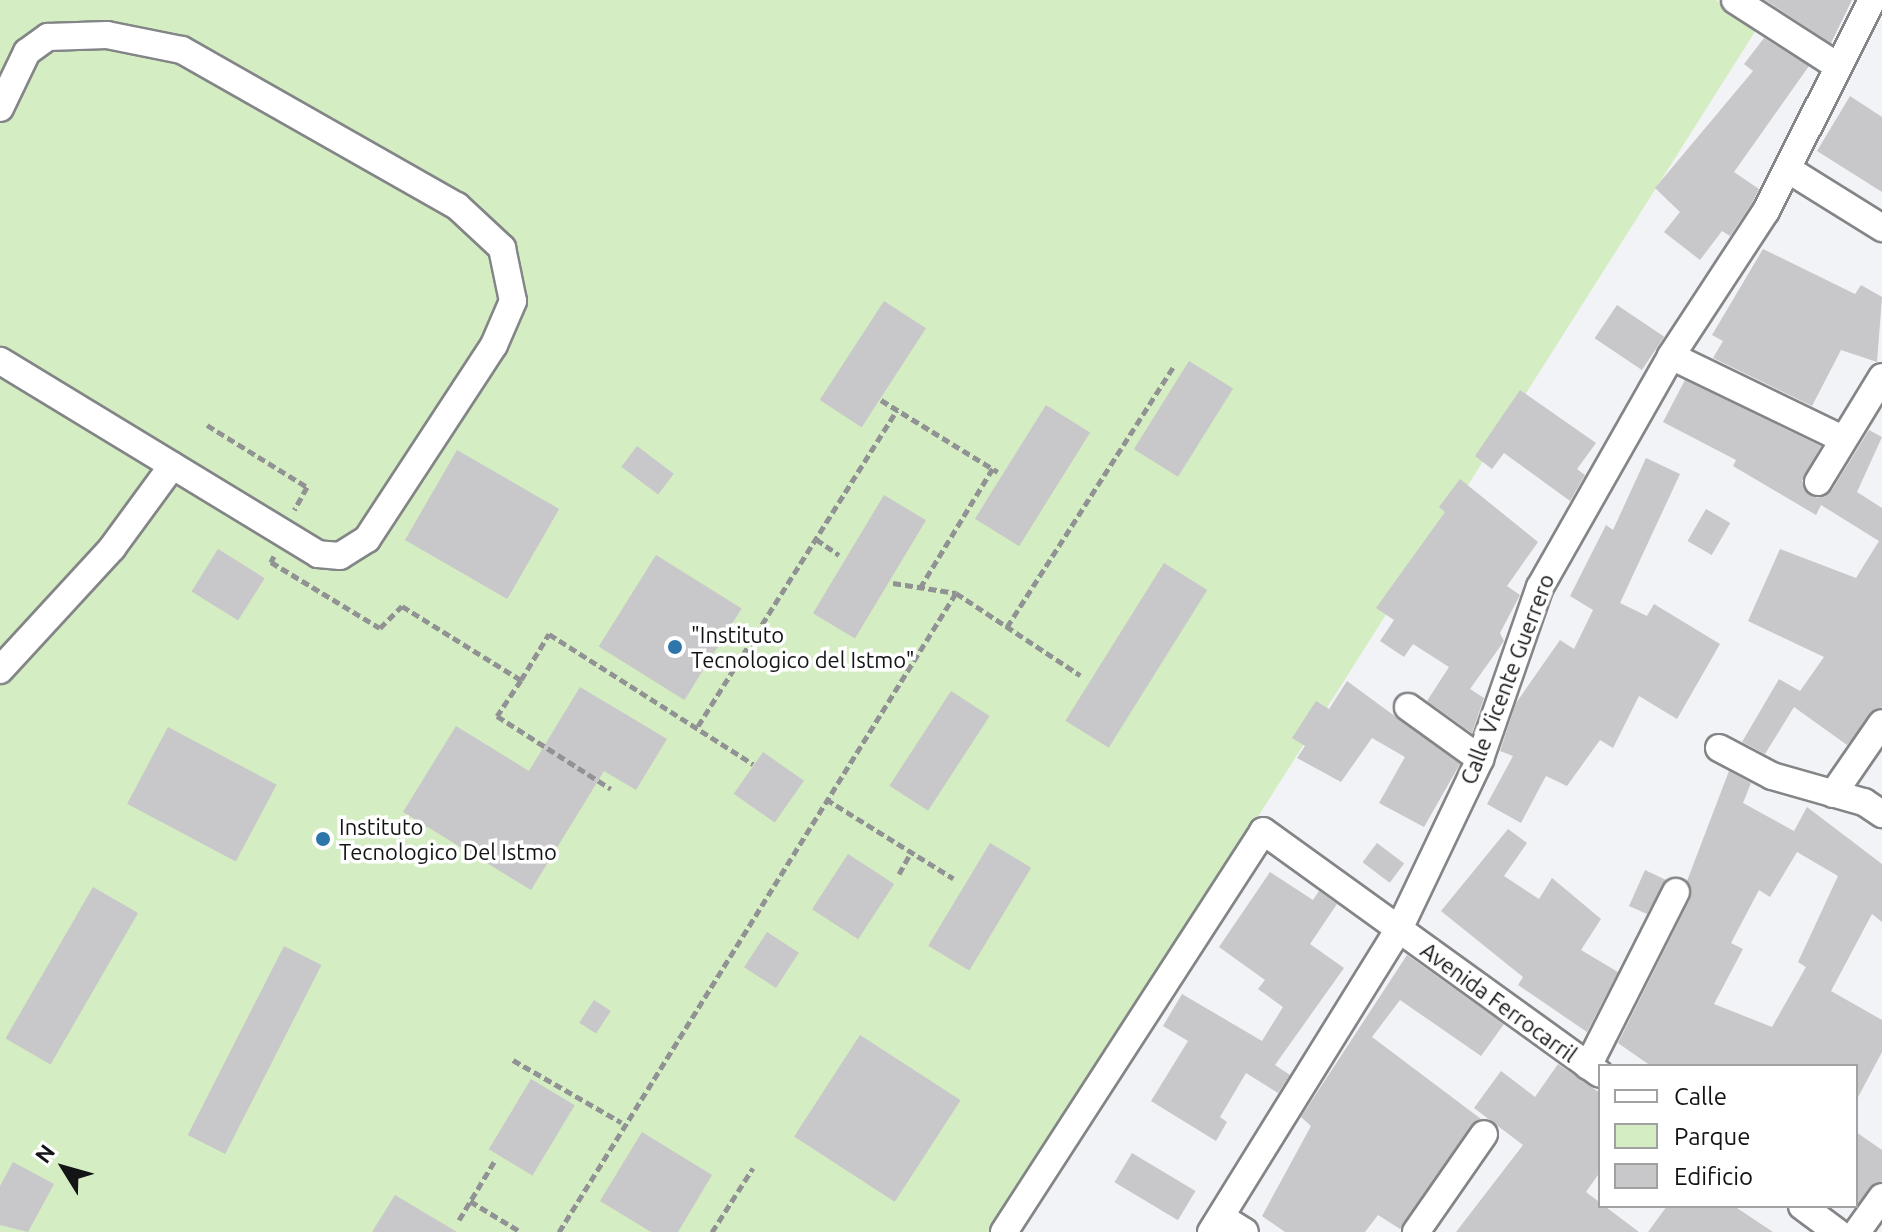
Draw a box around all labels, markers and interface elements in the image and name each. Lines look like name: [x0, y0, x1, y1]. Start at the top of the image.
street label: Calle Vicente Guerrero: [1455, 570, 1559, 788]
place label: "Instituto Tecnologico del Istmo": [691, 621, 915, 672]
marker: "Instituto Tecnologico del Istmo": [666, 638, 684, 656]
place label: Instituto Tecnologico Del Istmo: [339, 813, 557, 864]
marker: Instituto Tecnologico Del Istmo: [314, 830, 332, 848]
street label: Avenida Ferrocarril: [1416, 937, 1582, 1067]
legend: [1598, 1064, 1858, 1208]
text: Calle: [1674, 1083, 1727, 1110]
text: Parque: [1674, 1123, 1751, 1150]
north arrow: [24, 1128, 104, 1208]
text: N: [30, 1139, 59, 1167]
text: Edificio: [1674, 1163, 1753, 1190]

